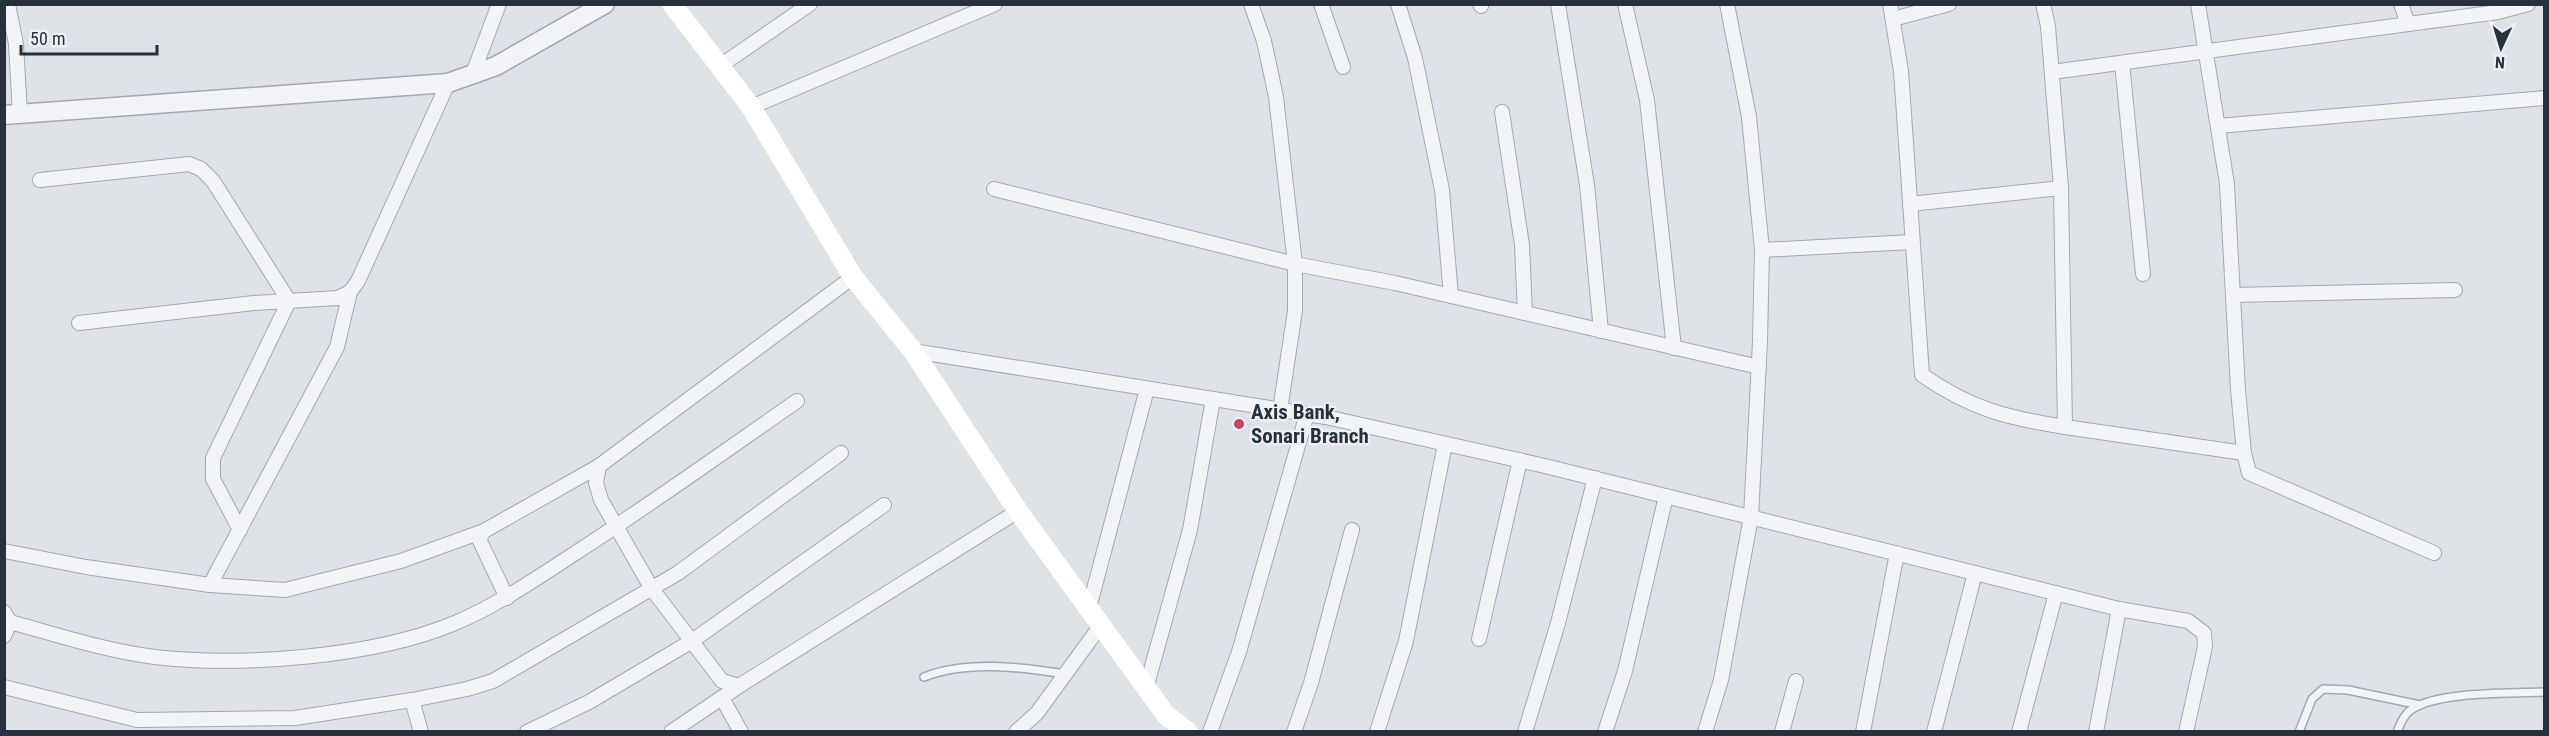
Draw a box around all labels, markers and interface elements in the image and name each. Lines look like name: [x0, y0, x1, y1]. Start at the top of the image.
scale bar: [21, 18, 158, 56]
north arrow: [2471, 18, 2531, 78]
text: 50 m: [30, 28, 65, 49]
text: N: [2494, 53, 2506, 72]
place label: Axis Bank, Sonari Branch: [1251, 400, 1369, 448]
marker: Axis Bank, Sonari Branch: [1232, 417, 1246, 431]

